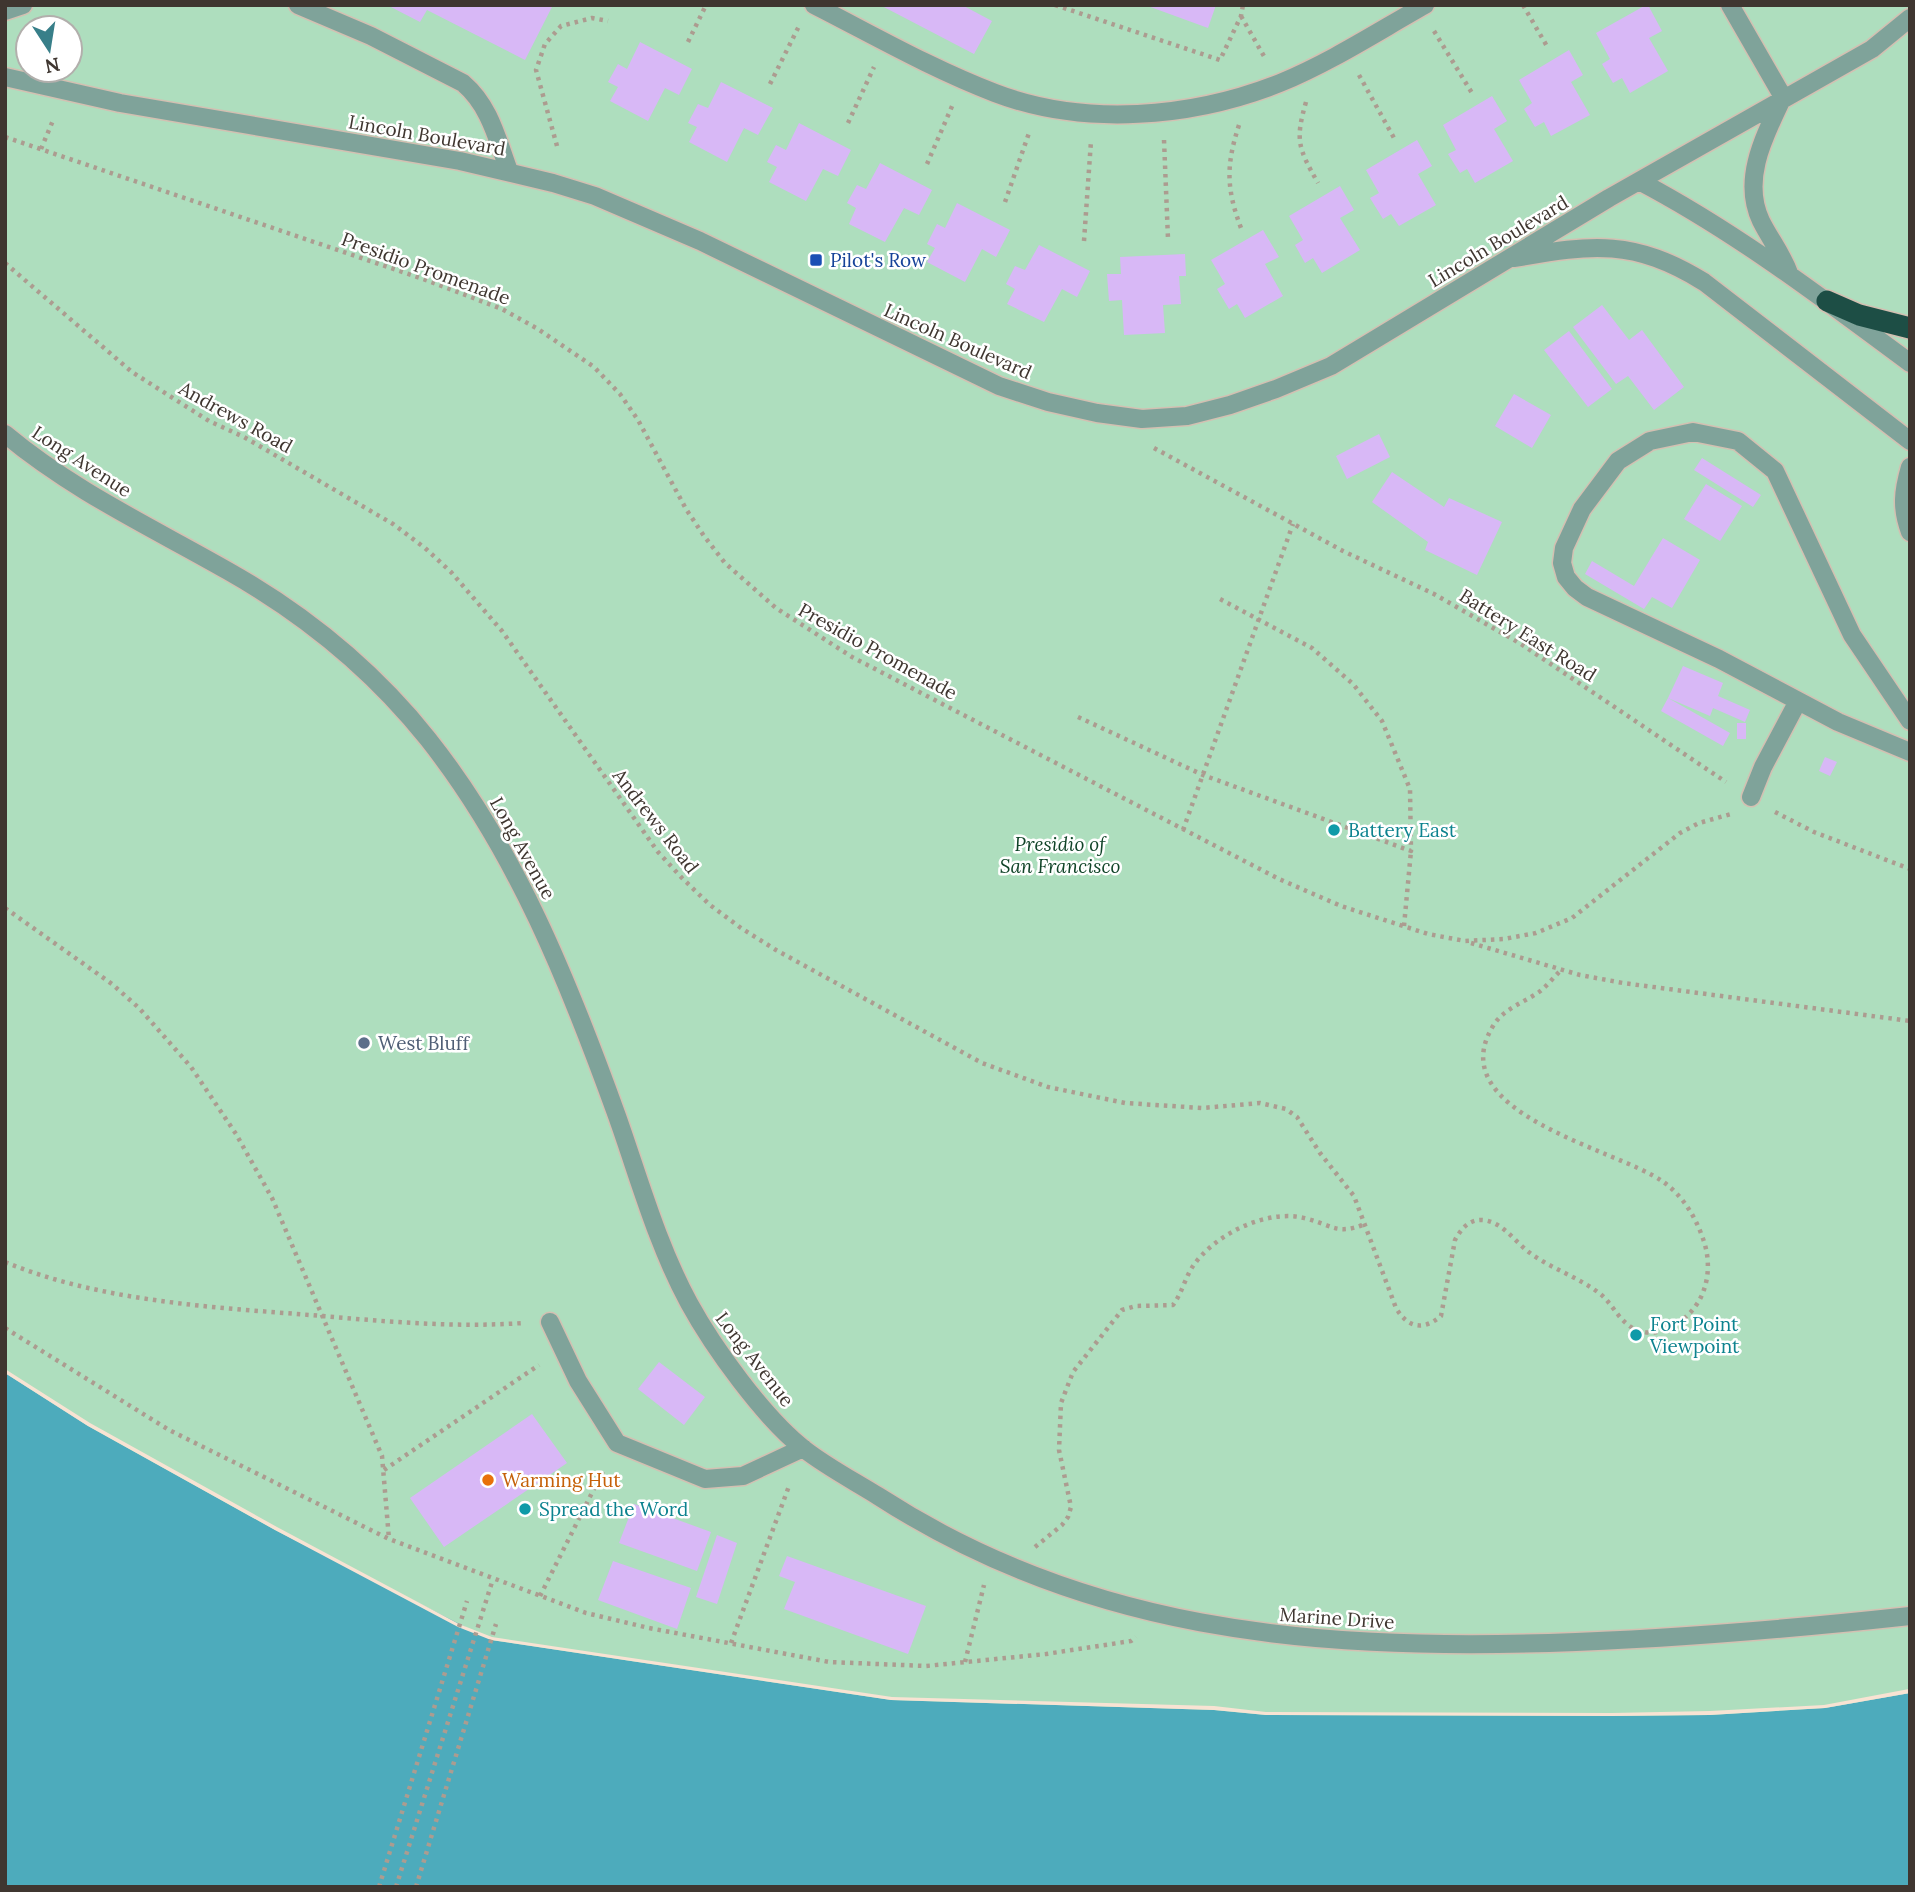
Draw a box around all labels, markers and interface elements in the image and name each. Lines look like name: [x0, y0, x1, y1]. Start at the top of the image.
north arrow: [14, 14, 84, 84]
text: N: [43, 52, 62, 79]
street label: Lincoln Boulevard: [347, 109, 507, 161]
street label: Lincoln Boulevard: [1424, 190, 1572, 292]
street label: Presidio Promenade: [338, 226, 514, 310]
place label: Pilot's Row: [830, 248, 927, 272]
marker: Pilot's Row: [808, 252, 824, 268]
street label: Lincoln Boulevard: [880, 298, 1036, 384]
street label: Andrews Road: [174, 375, 297, 458]
street label: Long Avenue: [28, 420, 136, 502]
street label: Battery East Road: [1455, 583, 1601, 687]
street label: Presidio Promenade: [794, 597, 962, 705]
street label: Andrews Road: [607, 763, 704, 878]
street label: Long Avenue: [485, 792, 561, 904]
place label: Battery East: [1348, 818, 1457, 842]
marker: Battery East: [1326, 822, 1342, 838]
park label: Presidio of San Francisco: [1000, 832, 1120, 878]
place label: West Bluff: [378, 1031, 470, 1055]
marker: West Bluff: [356, 1035, 372, 1051]
street label: Long Avenue: [711, 1307, 799, 1411]
place label: Fort Point Viewpoint: [1649, 1312, 1740, 1358]
marker: Fort Point Viewpoint: [1628, 1327, 1644, 1343]
place label: Warming Hut: [502, 1468, 621, 1492]
marker: Warming Hut: [480, 1472, 496, 1488]
place label: Spread the Word: [539, 1497, 688, 1521]
marker: Spread the Word: [517, 1501, 533, 1517]
street label: Marine Drive: [1279, 1602, 1395, 1634]

